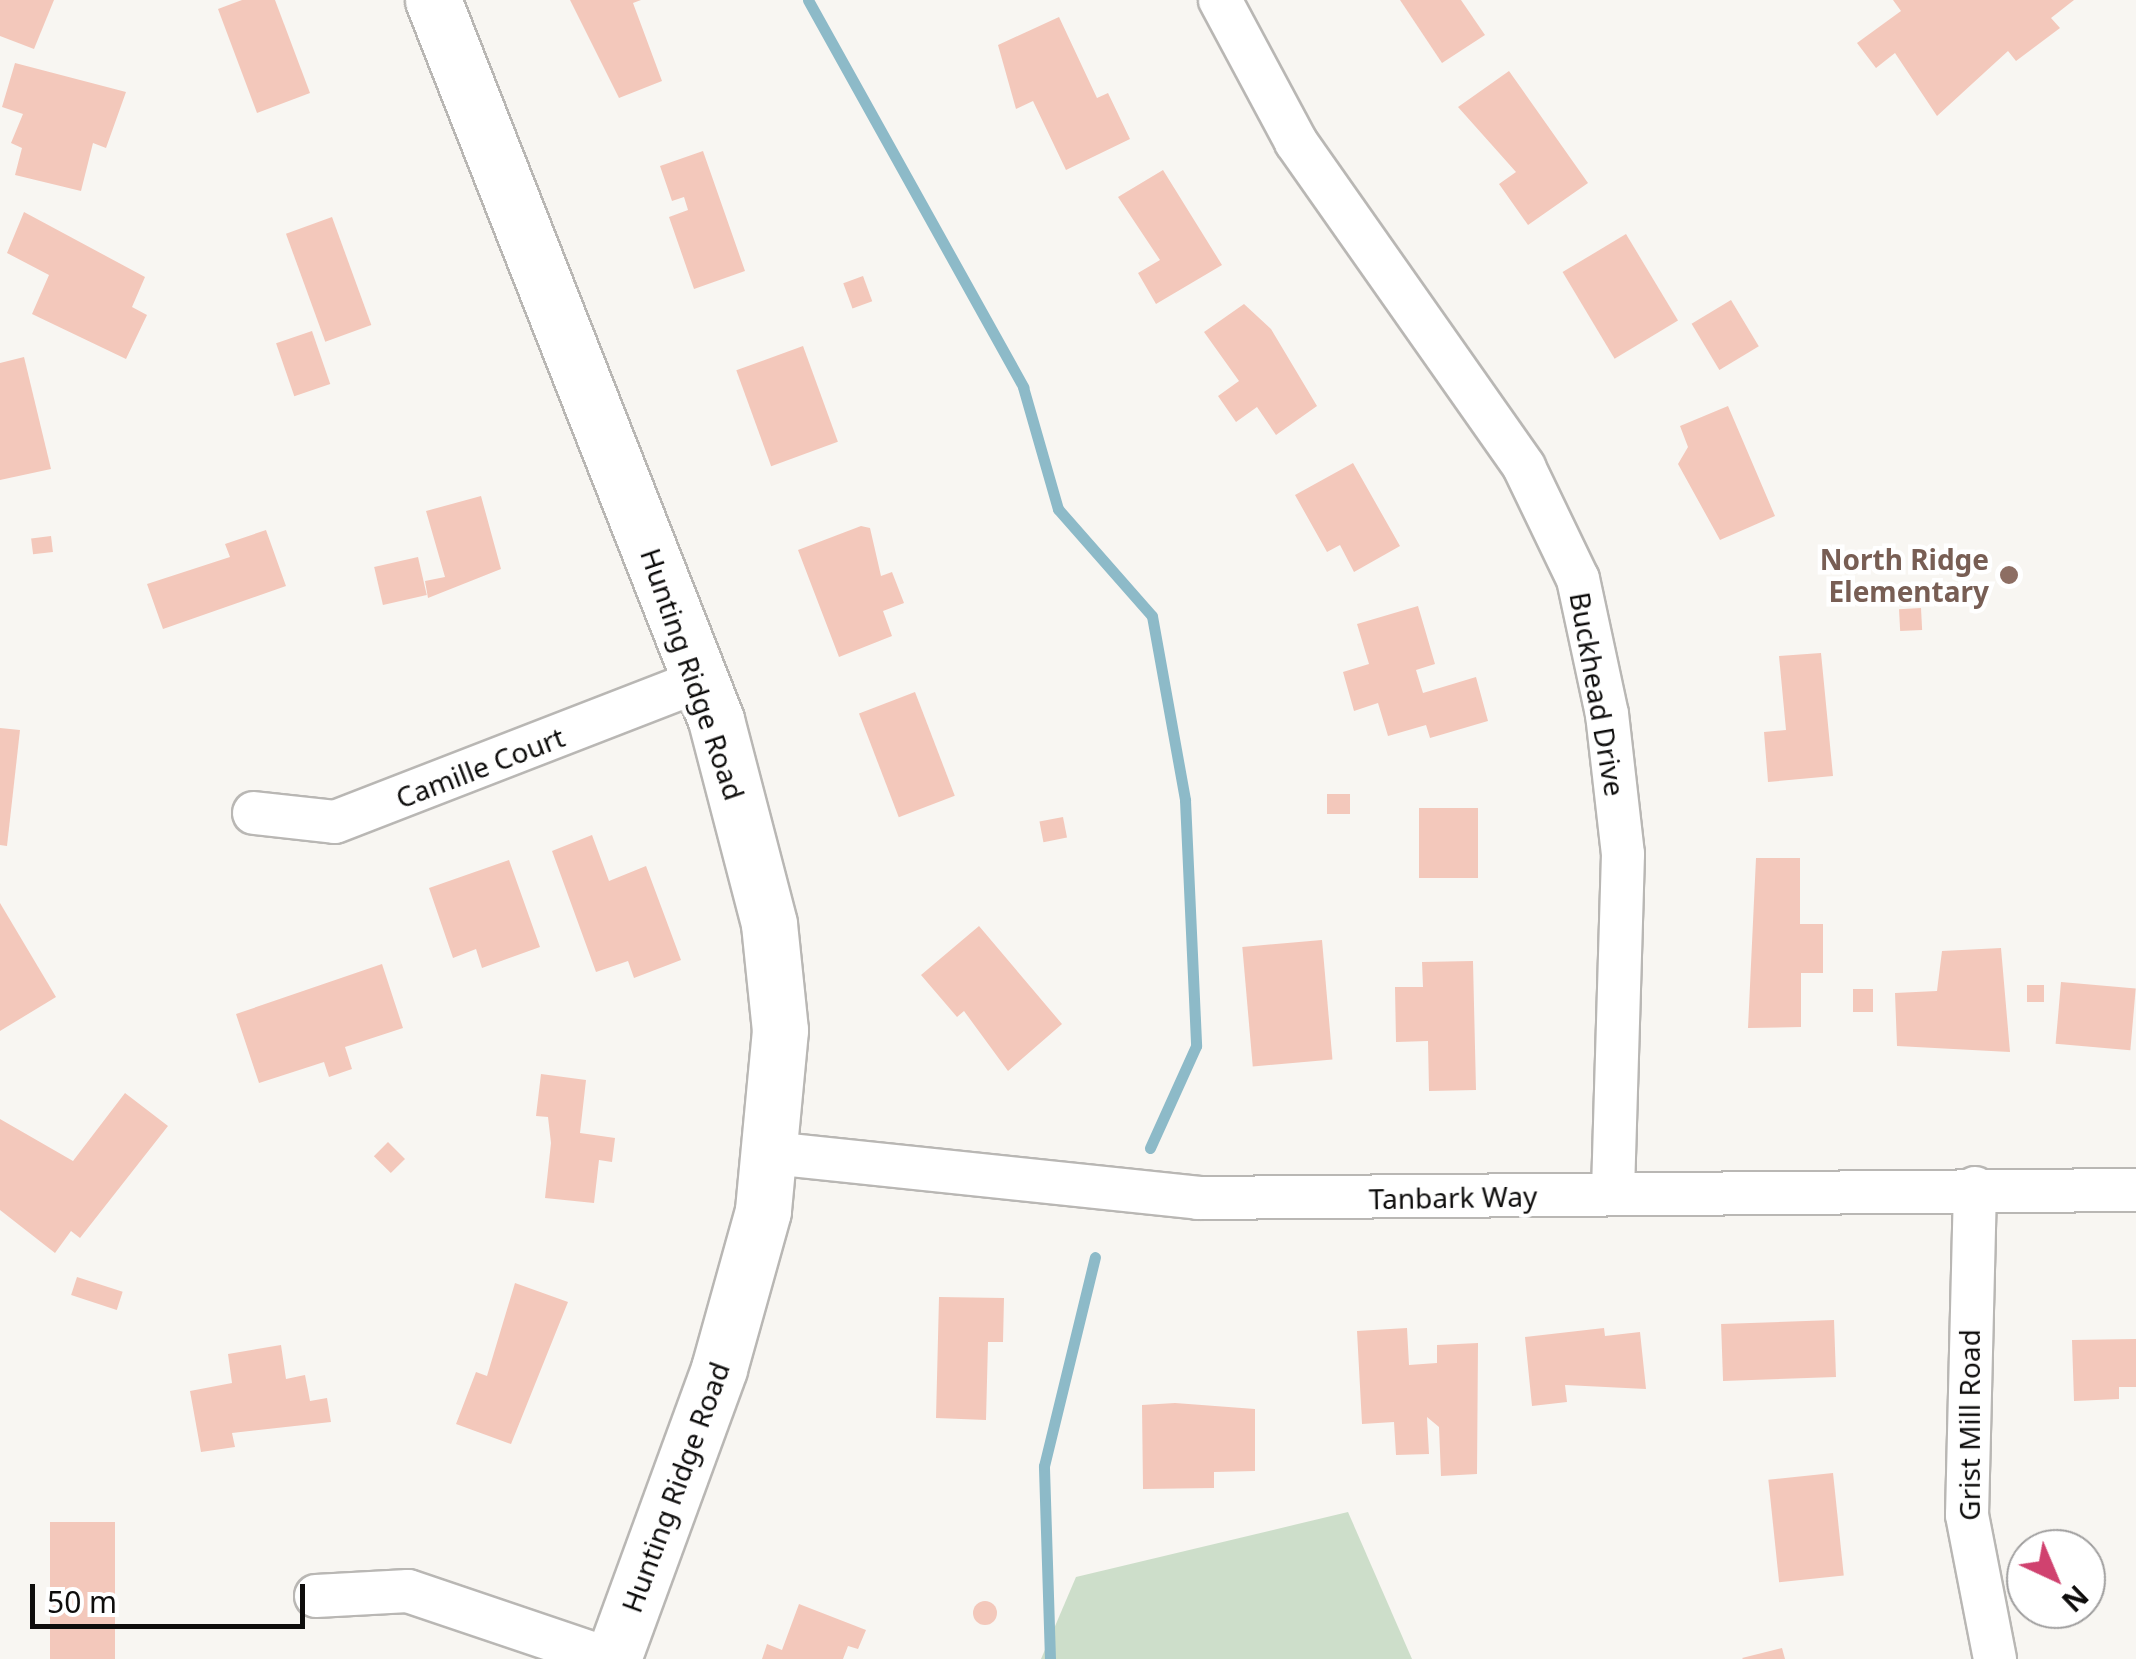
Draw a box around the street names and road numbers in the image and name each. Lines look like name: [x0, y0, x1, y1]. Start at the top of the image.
street label: Hunting Ridge Road: [634, 544, 752, 804]
street label: Buckhead Drive: [1564, 589, 1632, 799]
street label: Camille Court: [391, 719, 569, 815]
street label: Tanbark Way: [1368, 1179, 1538, 1215]
street label: Grist Mill Road: [1952, 1329, 1986, 1521]
street label: Hunting Ridge Road: [614, 1357, 736, 1617]

